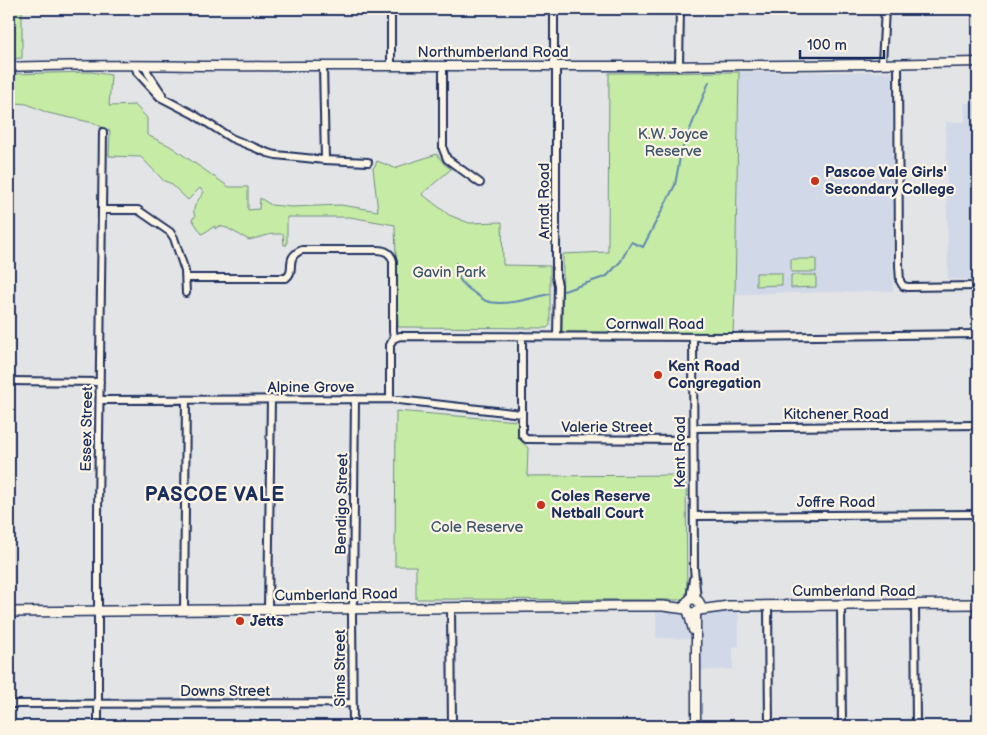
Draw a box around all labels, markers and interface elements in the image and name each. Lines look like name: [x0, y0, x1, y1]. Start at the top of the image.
scale bar: [800, 28, 883, 60]
text: 100 m: [807, 36, 847, 55]
street label: Northumberland Road: [418, 43, 568, 62]
park label: K.W. Joyce Reserve: [638, 125, 708, 161]
street label: Arndt Road: [535, 163, 554, 239]
place label: Pascoe Vale Girls' Secondary College: [825, 163, 955, 199]
marker: Pascoe Vale Girls' Secondary College: [809, 175, 821, 187]
park label: Gavin Park: [412, 263, 486, 282]
street label: Cornwall Road: [606, 315, 704, 334]
place label: Kent Road Congregation: [668, 357, 761, 393]
marker: Kent Road Congregation: [652, 369, 664, 381]
street label: Alpine Grove: [268, 378, 355, 397]
street label: Essex Street: [77, 386, 97, 472]
street label: Kitchener Road: [783, 405, 889, 424]
street label: Kent Road: [671, 416, 690, 488]
street label: Valerie Street: [561, 418, 653, 437]
street label: Bendigo Street: [332, 453, 352, 555]
district label: PASCOE VALE: [145, 483, 285, 507]
place label: Coles Reserve Netball Court: [551, 487, 651, 523]
street label: Joffre Road: [797, 493, 875, 512]
marker: Coles Reserve Netball Court: [535, 499, 547, 511]
park label: Cole Reserve: [431, 518, 523, 537]
street label: Cumberland Road: [792, 582, 916, 601]
street label: Cumberland Road: [274, 584, 398, 606]
place label: Jetts: [250, 612, 284, 631]
marker: Jetts: [234, 615, 246, 627]
street label: Sims Street: [331, 629, 350, 707]
street label: Downs Street: [180, 682, 270, 701]

